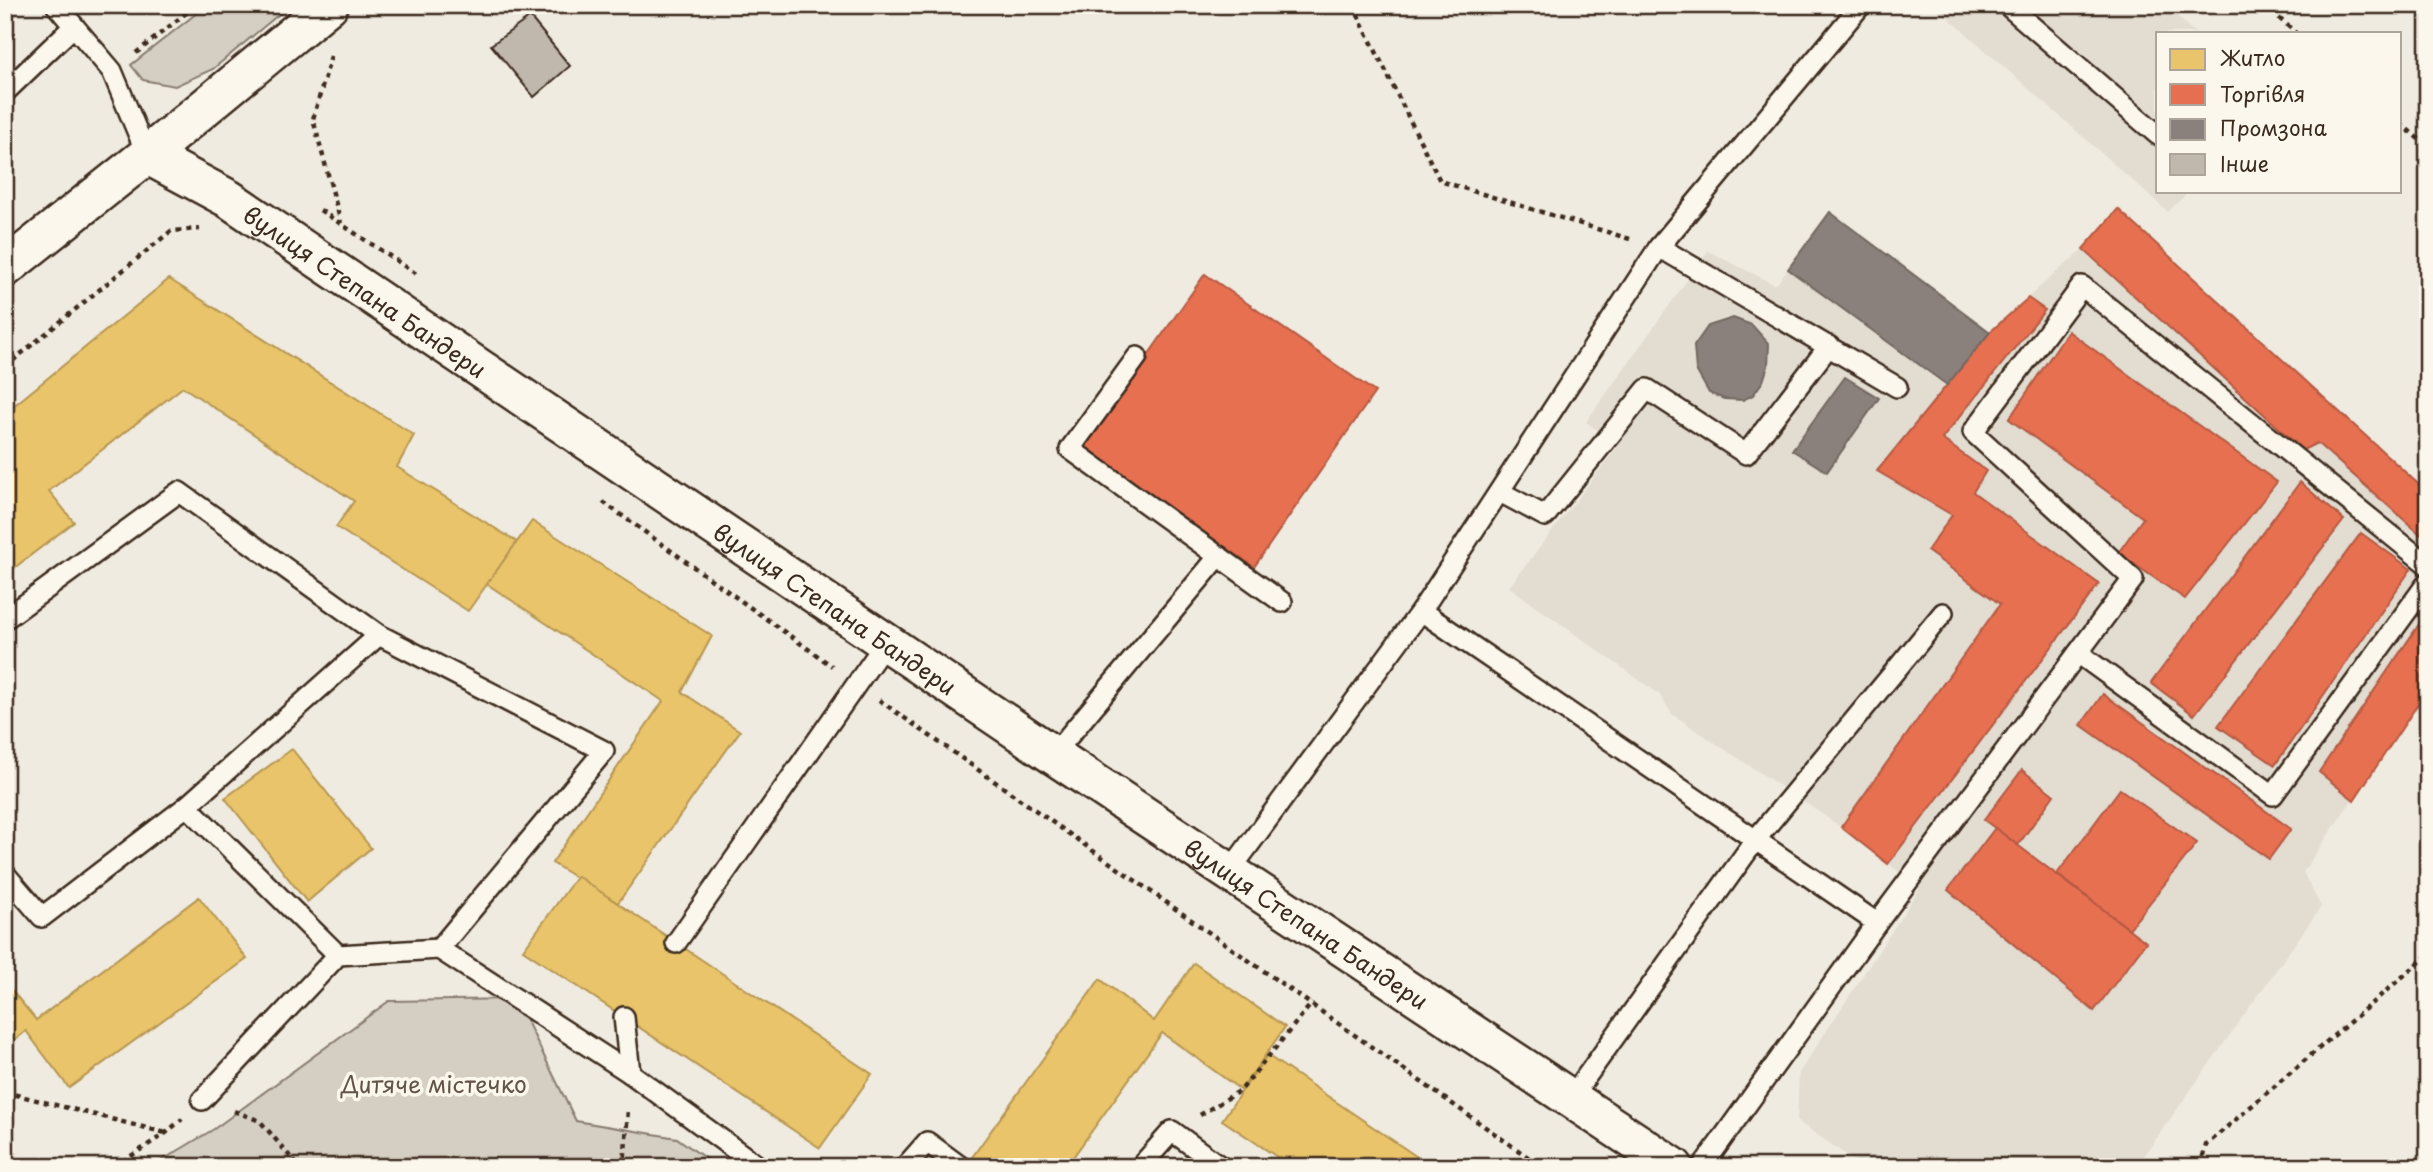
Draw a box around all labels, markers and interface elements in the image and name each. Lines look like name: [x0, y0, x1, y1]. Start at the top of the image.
legend: [2156, 32, 2402, 192]
text: Житло: [2220, 41, 2285, 73]
text: Торгівля: [2220, 77, 2305, 109]
text: Промзона: [2220, 111, 2327, 143]
text: Інше: [2220, 147, 2269, 179]
street label: вулиця Степана Бандери: [237, 196, 494, 386]
street label: вулиця Степана Бандери: [707, 513, 964, 703]
street label: вулиця Степана Бандери: [1178, 829, 1436, 1017]
park label: Дитяче містечко: [340, 1066, 527, 1101]

